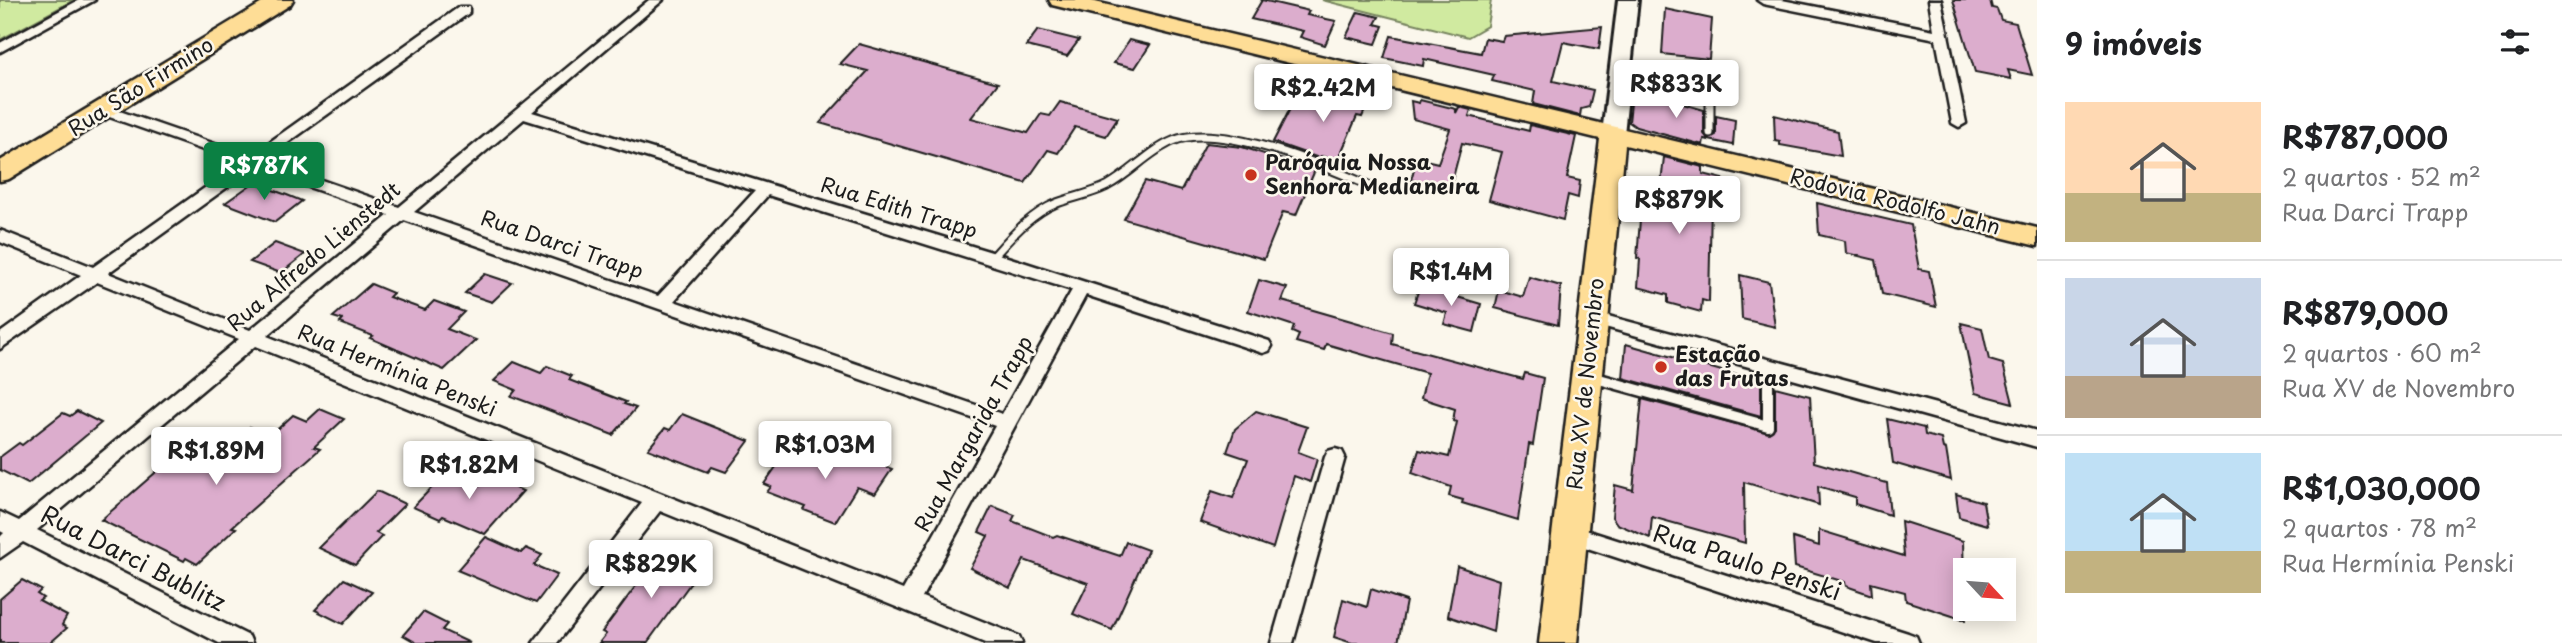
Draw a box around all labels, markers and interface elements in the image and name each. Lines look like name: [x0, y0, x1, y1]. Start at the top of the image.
text: 9 imóveis: [2065, 20, 2202, 65]
icon: filters: [2496, 23, 2534, 61]
street label: Rua São Firmino: [61, 28, 219, 143]
pin: R$833K: [1619, 60, 1733, 120]
pin: R$2.42M: [1258, 64, 1388, 124]
text: R$833K: [1630, 65, 1722, 100]
text: R$2.42M: [1270, 69, 1376, 104]
text: R$787,000: [2282, 114, 2448, 159]
icon: home: [2121, 130, 2205, 214]
pin: R$787K: [207, 142, 321, 202]
place label: Paróquia Nossa Senhora Medianeira: [1265, 145, 1480, 201]
text: R$787K: [220, 147, 308, 182]
street label: Rodovia Rodolfo Jahn: [1787, 158, 2004, 242]
text: 2 quartos · 52 m²: [2282, 159, 2481, 194]
street label: Rua Edith Trapp: [817, 167, 982, 245]
marker: Paróquia Nossa Senhora Medianeira: [1243, 167, 1259, 183]
street label: Rua Alfredo Lienstedt: [219, 173, 407, 338]
pin: R$879K: [1622, 176, 1736, 236]
text: R$879K: [1634, 181, 1724, 216]
text: Rua Darci Trapp: [2282, 194, 2468, 229]
street label: Rua Darci Trapp: [477, 200, 648, 286]
pin: R$1.4M: [1394, 248, 1508, 308]
text: R$1.4M: [1409, 253, 1493, 288]
street label: Rua XV de Novembro: [1557, 276, 1611, 491]
text: R$879,000: [2282, 290, 2448, 335]
icon: home: [2121, 306, 2205, 390]
street label: Rua Hermínia Penski: [293, 315, 502, 424]
street label: Rua Margarida Trapp: [905, 329, 1040, 537]
text: 2 quartos · 60 m²: [2282, 335, 2482, 370]
place label: Estação das Frutas: [1675, 337, 1789, 393]
marker: Estação das Frutas: [1653, 359, 1669, 375]
text: Rua XV de Novembro: [2282, 370, 2515, 405]
pin: R$1.03M: [760, 421, 890, 481]
text: R$1.03M: [774, 426, 876, 461]
pin: R$1.89M: [151, 428, 281, 487]
text: R$1.89M: [167, 432, 265, 467]
pin: R$1.82M: [404, 442, 534, 501]
text: R$1.82M: [419, 446, 519, 481]
text: R$1,030,000: [2282, 465, 2481, 510]
icon: home: [2121, 481, 2205, 565]
street label: Rua Darci Bublitz: [35, 495, 233, 619]
text: 2 quartos · 78 m²: [2282, 510, 2477, 545]
street label: Rua Paulo Penski: [1649, 514, 1846, 608]
pin: R$829K: [594, 540, 708, 600]
text: R$829K: [605, 545, 697, 580]
text: Rua Hermínia Penski: [2282, 545, 2514, 580]
north arrow: [1953, 558, 2016, 621]
map controls: [1953, 558, 2016, 621]

